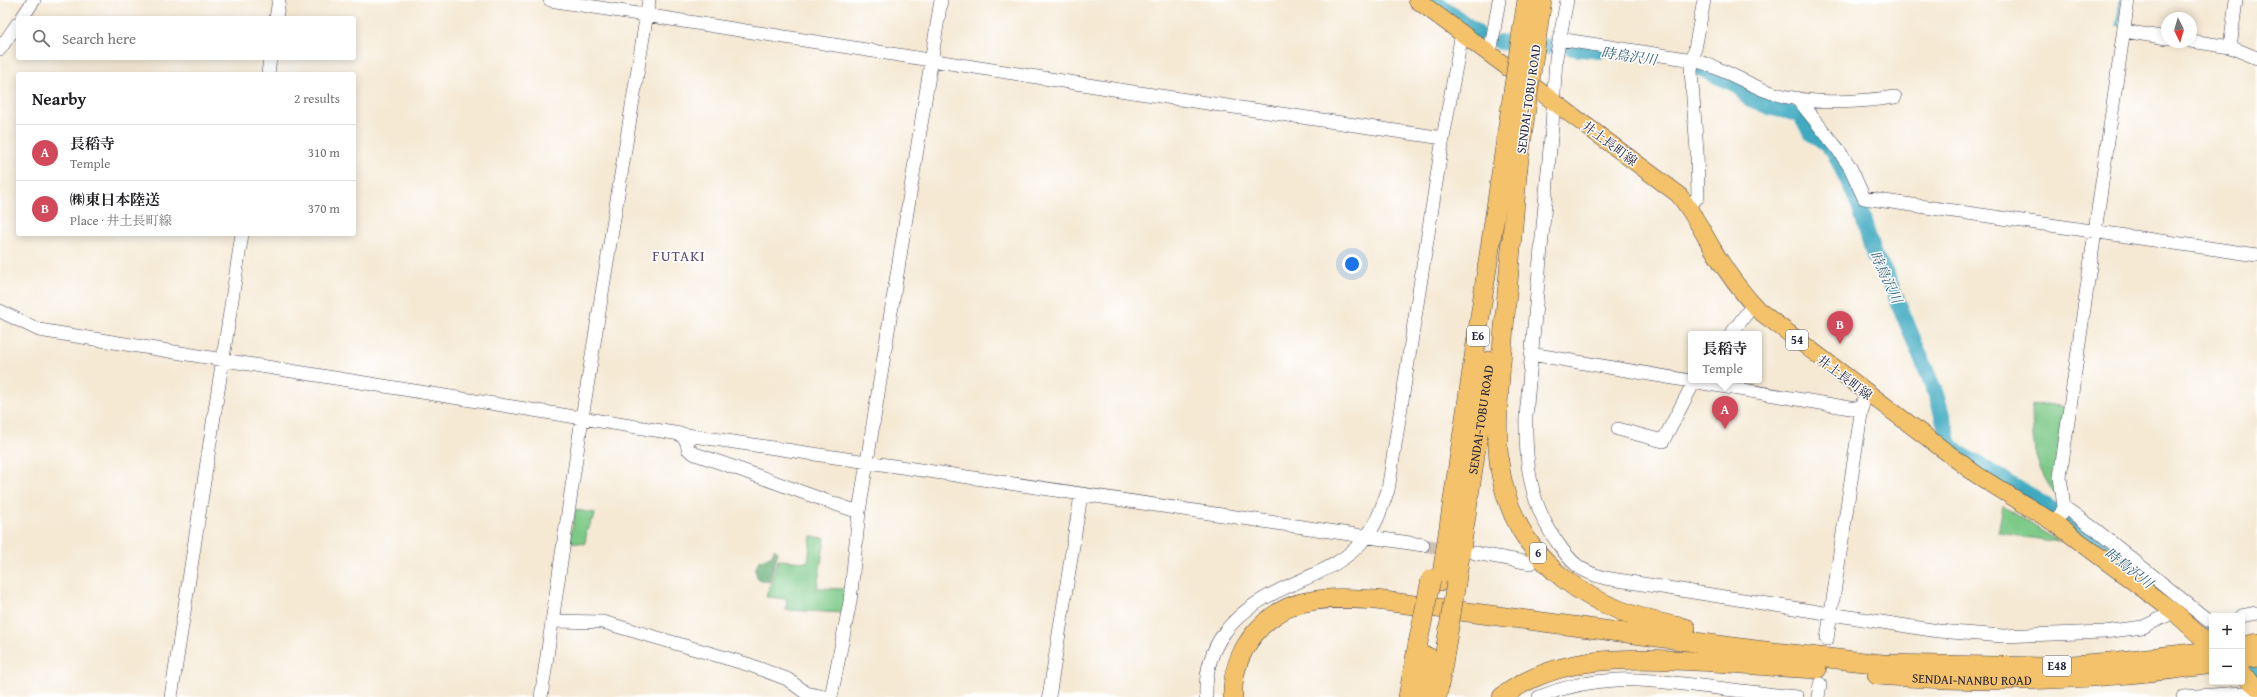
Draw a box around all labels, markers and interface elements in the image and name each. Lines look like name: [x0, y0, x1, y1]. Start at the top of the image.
north arrow: [2161, 12, 2197, 48]
search box: [16, 16, 356, 60]
icon: search: [30, 27, 52, 49]
text: Search here: [62, 28, 136, 49]
water label: 時鳥沢川: [1600, 42, 1660, 70]
street label: SENDAI-TOBU ROAD: [1511, 43, 1546, 155]
text: Nearby: [32, 86, 86, 111]
text: 2 results: [294, 89, 340, 108]
street label: 井土長町線: [1578, 116, 1641, 171]
text: 長稻寺: [70, 133, 115, 154]
text: A: [41, 143, 49, 162]
text: 310 m: [308, 143, 340, 162]
text: Temple: [70, 154, 110, 173]
text: ㈱東日本陸送: [70, 189, 160, 210]
text: B: [41, 199, 49, 218]
text: 370 m: [308, 199, 340, 218]
text: Place · 井土長町線: [70, 211, 172, 230]
district label: FUTAKI: [652, 245, 706, 266]
water label: 時鳥沢川: [1865, 247, 1908, 308]
your location: [1342, 254, 1362, 274]
pin: B: [1827, 311, 1853, 344]
road number: E6: [1467, 326, 1489, 346]
road number: 54: [1786, 330, 1808, 350]
popup: [1688, 331, 1762, 383]
text: 長稻寺: [1702, 338, 1748, 359]
street label: 井土長町線: [1813, 350, 1876, 405]
text: Temple: [1702, 359, 1743, 378]
street label: SENDAI-TOBU ROAD: [1463, 364, 1498, 476]
pin: A: [1712, 396, 1738, 429]
road number: 6: [1530, 543, 1546, 563]
water label: 時鳥沢川: [2101, 543, 2159, 594]
map controls: [2209, 613, 2245, 685]
button: +: [2209, 613, 2245, 649]
button: −: [2209, 649, 2245, 685]
road number: E48: [2043, 656, 2071, 676]
street label: SENDAI-NANBU ROAD: [1911, 668, 2032, 690]

